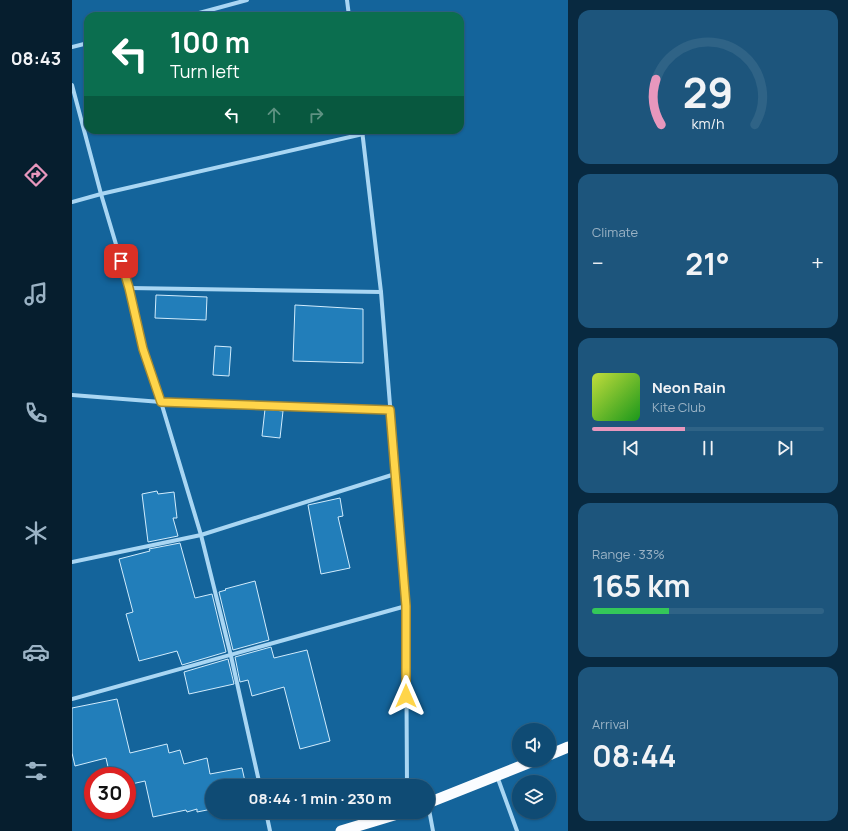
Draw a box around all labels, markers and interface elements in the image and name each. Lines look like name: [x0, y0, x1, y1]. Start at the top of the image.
text: 100 m: [170, 23, 250, 61]
icon: left: [104, 28, 156, 80]
text: 08:43: [11, 46, 61, 70]
text: Turn left: [170, 59, 240, 83]
text: 29: [683, 64, 733, 120]
icon: left: [221, 104, 243, 126]
icon: ahead: [263, 104, 285, 126]
icon: right: [305, 104, 327, 126]
text: km/h: [691, 114, 725, 133]
icon: directions: [22, 161, 50, 189]
text: Climate: [592, 223, 638, 241]
text: 21°: [685, 243, 730, 284]
pin: [104, 244, 138, 278]
text: −: [592, 248, 604, 278]
text: +: [811, 248, 824, 278]
icon: arrive: [110, 250, 132, 272]
icon: music: [22, 280, 50, 308]
text: Neon Rain: [652, 377, 726, 398]
text: Kite Club: [652, 398, 706, 416]
icon: phone: [22, 399, 50, 427]
icon: previous: [620, 437, 642, 459]
icon: pause: [697, 437, 719, 459]
icon: next: [774, 437, 796, 459]
icon: climate: [22, 519, 50, 547]
text: Range · 33%: [592, 545, 665, 563]
text: 165 km: [592, 565, 690, 606]
icon: car: [22, 638, 50, 666]
position arrow: [385, 675, 427, 717]
text: Arrival: [592, 715, 629, 733]
map controls: [512, 723, 556, 819]
button: sound: [512, 723, 556, 767]
text: 08:44: [592, 735, 677, 776]
icon: filters: [22, 757, 50, 785]
speed limit sign: 30: [84, 767, 136, 819]
button: layers: [512, 775, 556, 819]
text: 08:44 · 1 min · 230 m: [249, 788, 391, 809]

